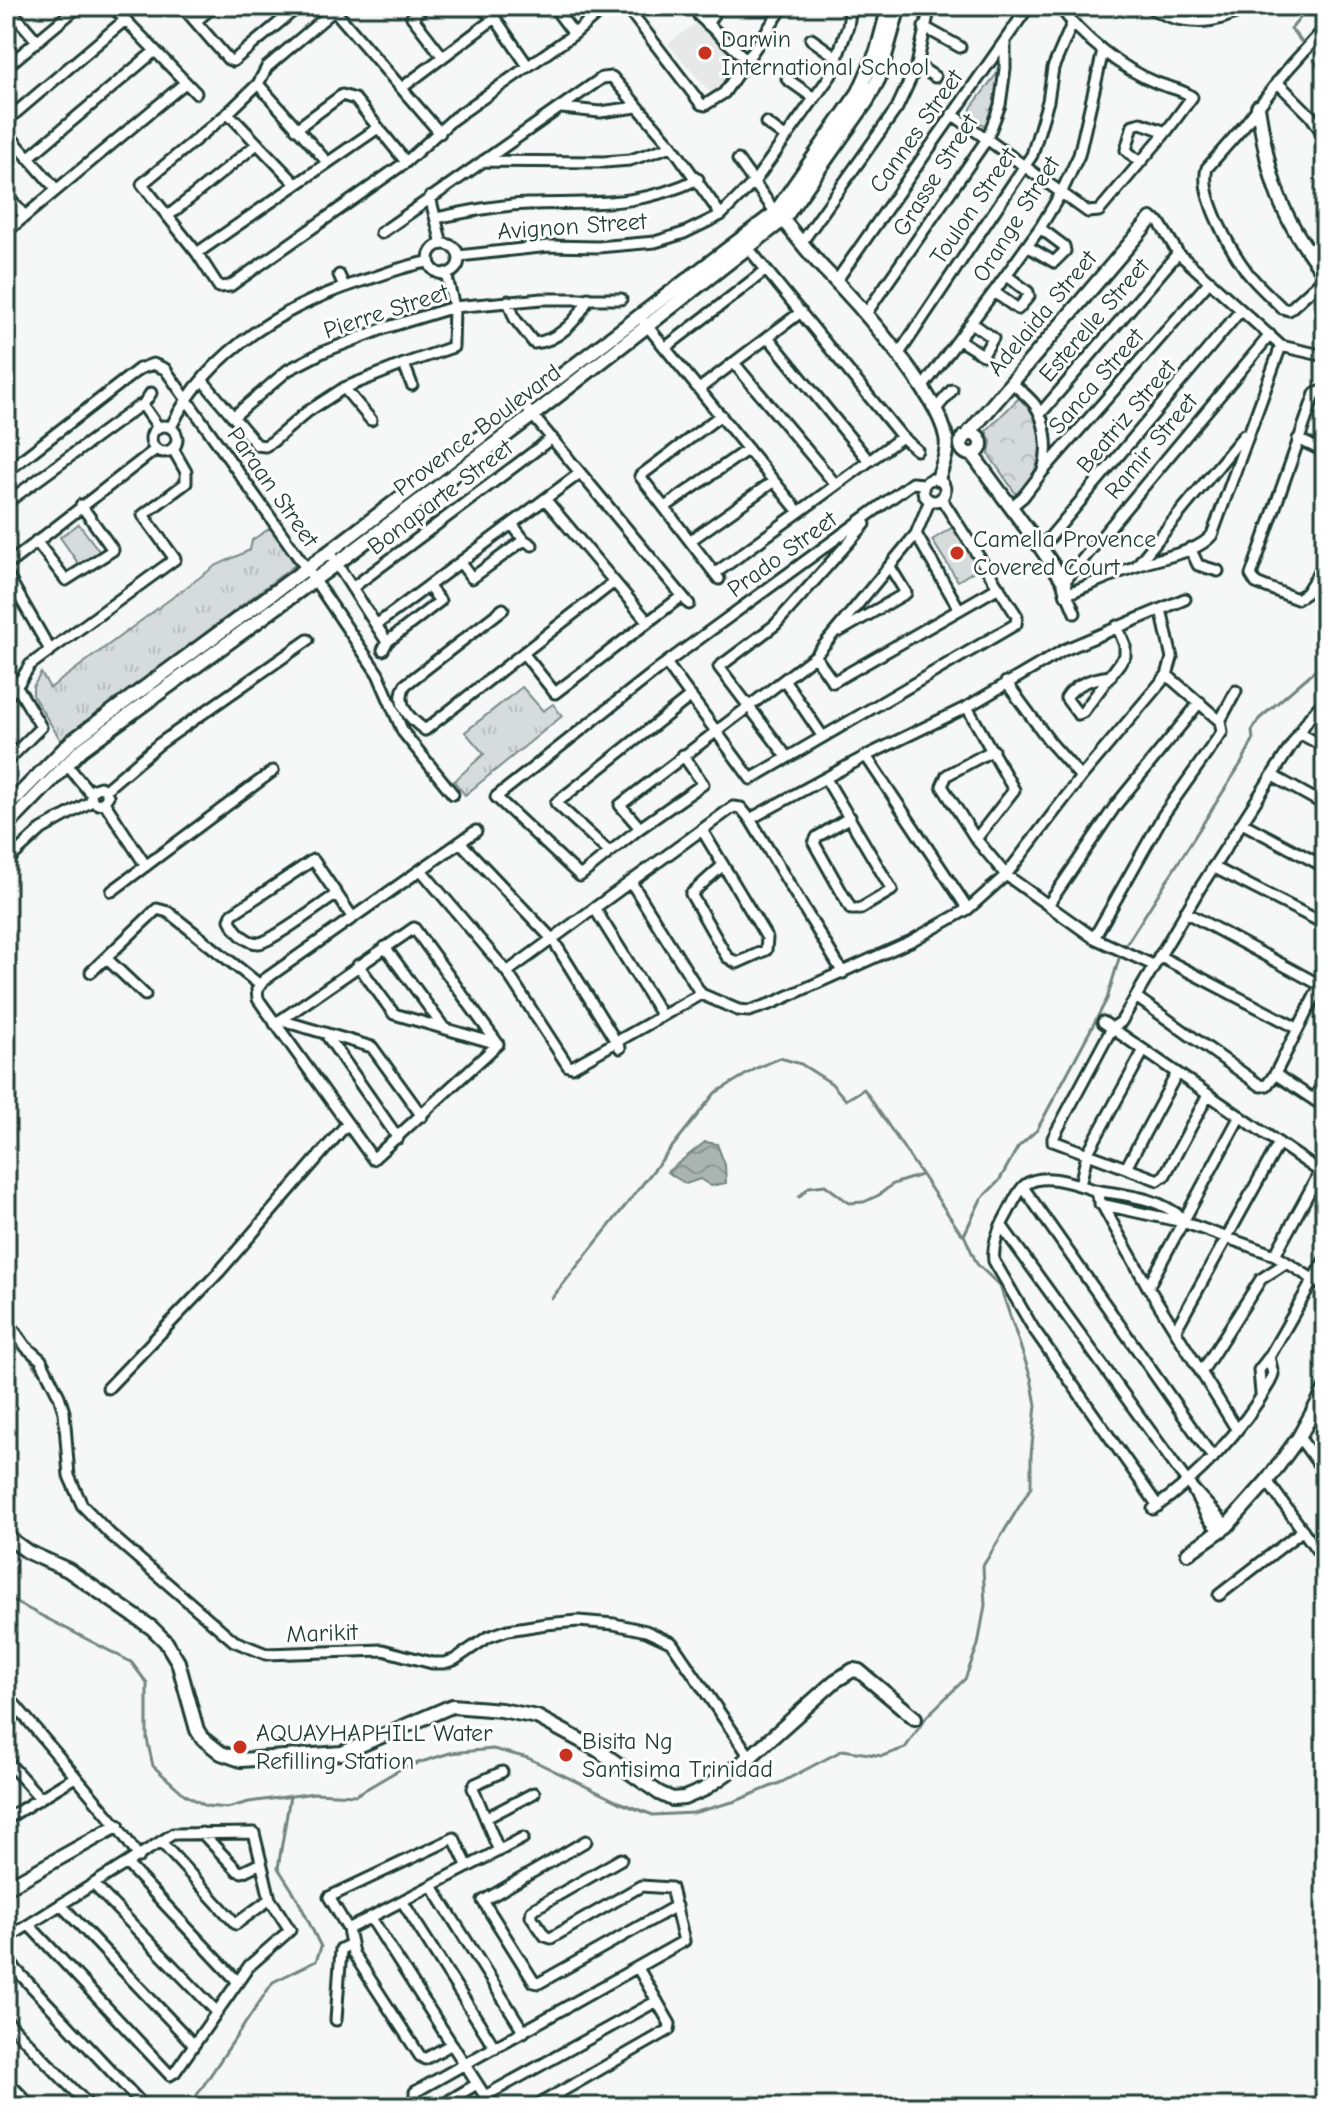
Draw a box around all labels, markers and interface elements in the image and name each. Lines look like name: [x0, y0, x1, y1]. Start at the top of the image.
place label: Darwin International School: [721, 25, 929, 81]
marker: Darwin International School: [696, 44, 714, 62]
street label: Cannes Street: [863, 63, 969, 198]
street label: Grasse Street: [886, 108, 984, 241]
street label: Toulon Street: [924, 141, 1023, 270]
street label: Orange Street: [966, 150, 1066, 287]
street label: Avignon Street: [496, 207, 649, 245]
street label: Adelaida Street: [981, 244, 1103, 381]
street label: Esterelle Street: [1033, 252, 1156, 387]
street label: Pierre Street: [320, 277, 453, 344]
street label: Sanca Street: [1042, 322, 1150, 440]
street label: Beatriz Street: [1070, 353, 1182, 478]
street label: Provence Boulevard: [388, 358, 566, 502]
street label: Ramir Street: [1099, 387, 1204, 505]
street label: Paraan Street: [221, 422, 325, 553]
street label: Bonaparte Street: [362, 433, 519, 561]
street label: Prado Street: [722, 504, 843, 603]
place label: Camella Provence Covered Court: [973, 525, 1156, 581]
marker: Camella Provence Covered Court: [948, 544, 966, 562]
street label: Marikit: [286, 1618, 359, 1648]
place label: AQUAYHAPHILL Water Refilling Station: [256, 1719, 493, 1775]
place label: Bisita Ng Santisima Trinidad: [582, 1727, 773, 1783]
marker: AQUAYHAPHILL Water Refilling Station: [231, 1738, 249, 1756]
marker: Bisita Ng Santisima Trinidad: [557, 1746, 575, 1764]

